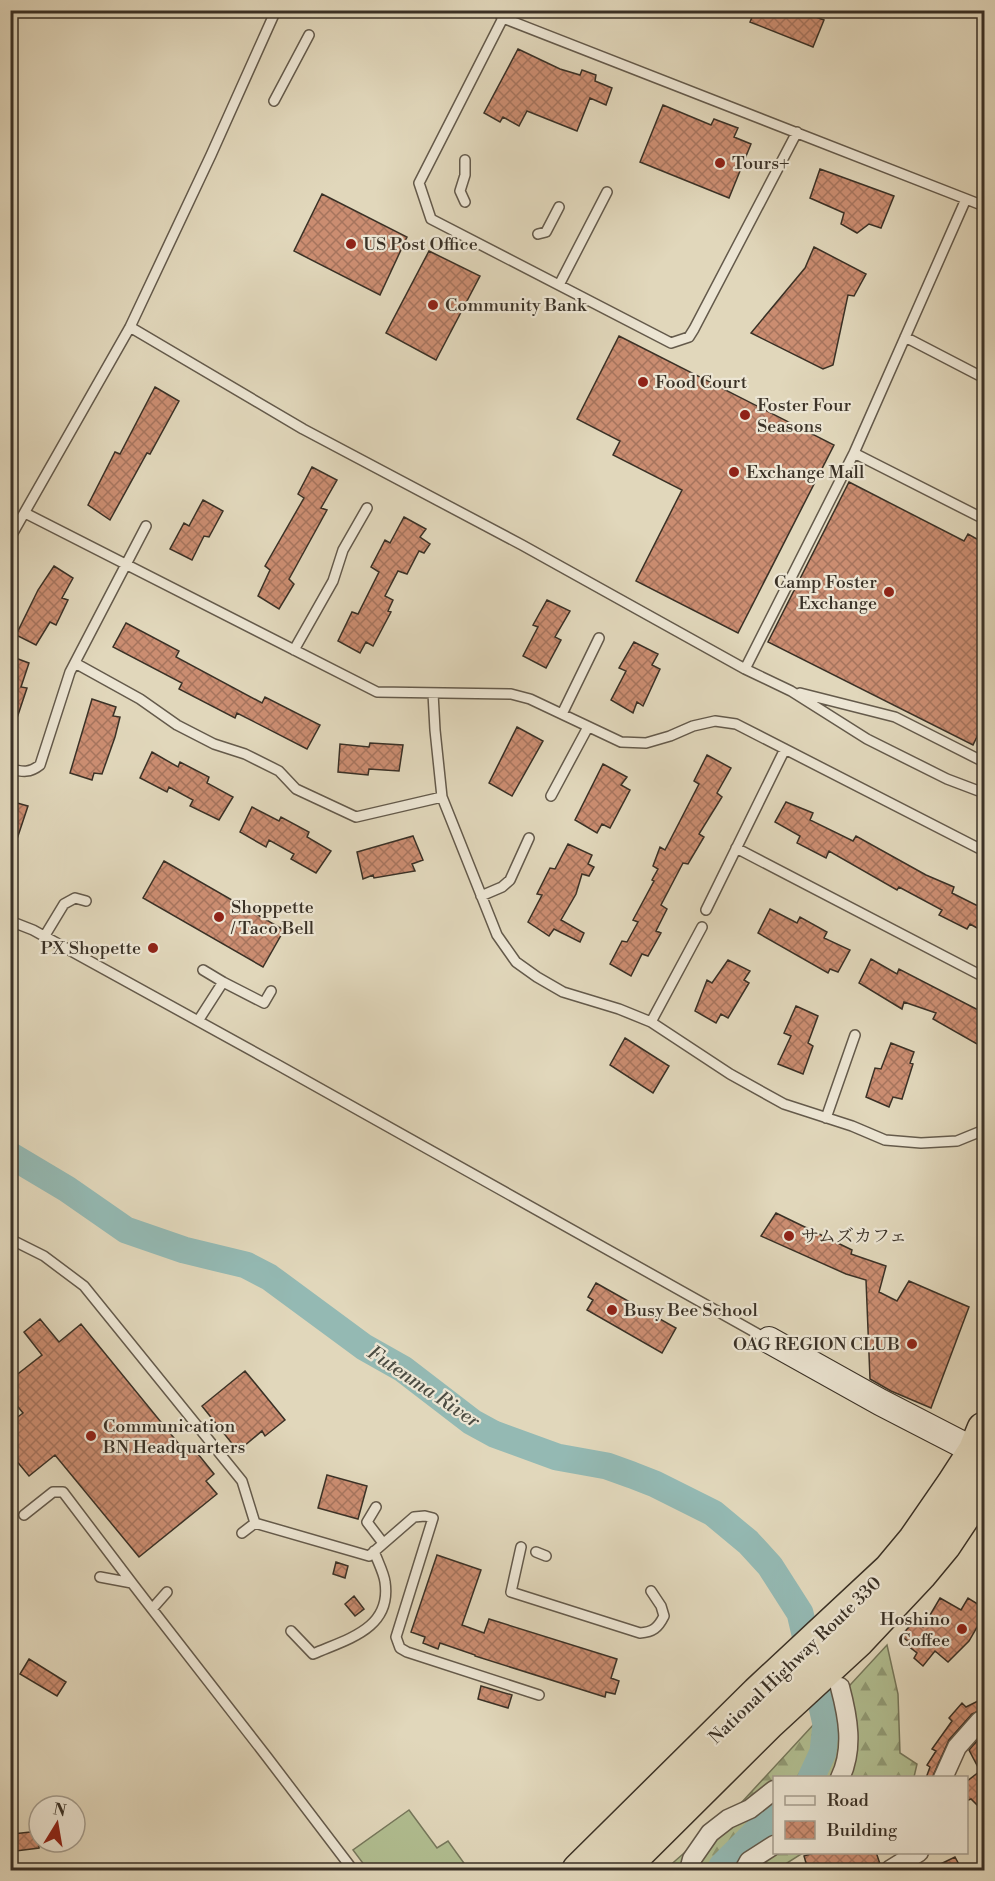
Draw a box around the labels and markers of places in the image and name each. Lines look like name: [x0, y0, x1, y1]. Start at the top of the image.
place label: Tours+: [732, 152, 789, 175]
marker: Tours+: [713, 156, 727, 170]
place label: US Post Office: [363, 233, 478, 256]
marker: US Post Office: [344, 237, 358, 251]
place label: Community Bank: [445, 294, 588, 317]
marker: Community Bank: [426, 298, 440, 312]
place label: Food Court: [655, 371, 748, 394]
marker: Food Court: [636, 375, 650, 389]
place label: Foster Four Seasons: [757, 394, 851, 438]
marker: Foster Four Seasons: [738, 408, 752, 422]
place label: Exchange Mall: [746, 461, 865, 484]
marker: Exchange Mall: [727, 465, 741, 479]
place label: Camp Foster Exchange: [774, 571, 877, 615]
marker: Camp Foster Exchange: [882, 585, 896, 599]
place label: Shoppette / Taco Bell: [230, 896, 315, 940]
marker: Shoppette / Taco Bell: [212, 910, 226, 924]
place label: PX Shopette: [40, 937, 141, 960]
marker: PX Shopette: [146, 941, 160, 955]
place label: サムズカフェ: [801, 1225, 907, 1248]
marker: サムズカフェ: [782, 1229, 796, 1243]
place label: Busy Bee School: [623, 1299, 758, 1322]
marker: Busy Bee School: [605, 1303, 619, 1317]
place label: OAG REGION CLUB: [733, 1333, 900, 1356]
marker: OAG REGION CLUB: [905, 1337, 919, 1351]
place label: Communication BN Headquarters: [102, 1415, 245, 1459]
marker: Communication BN Headquarters: [84, 1429, 98, 1443]
place label: Hoshino Coffee: [880, 1608, 950, 1652]
marker: Hoshino Coffee: [955, 1622, 969, 1636]

